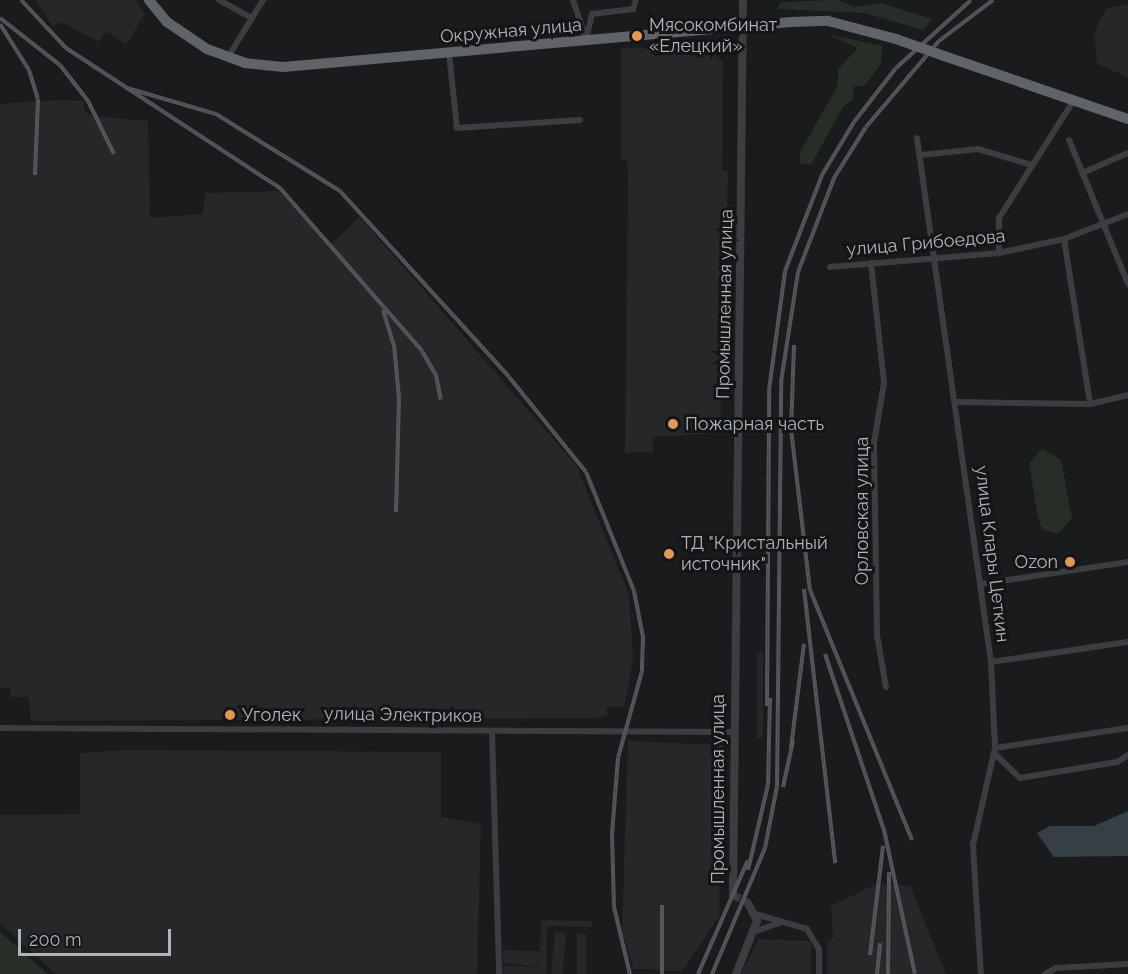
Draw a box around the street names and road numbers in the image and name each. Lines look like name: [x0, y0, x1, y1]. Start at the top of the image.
street label: Окружная улица: [439, 14, 583, 48]
street label: Промышленная улица: [713, 209, 737, 399]
street label: улица Грибоедова: [846, 225, 1006, 261]
street label: Орловская улица: [851, 437, 873, 585]
street label: улица Клары Цеткин: [970, 464, 1014, 644]
street label: Промышленная улица: [707, 694, 729, 884]
street label: улица Электриков: [324, 703, 482, 727]

